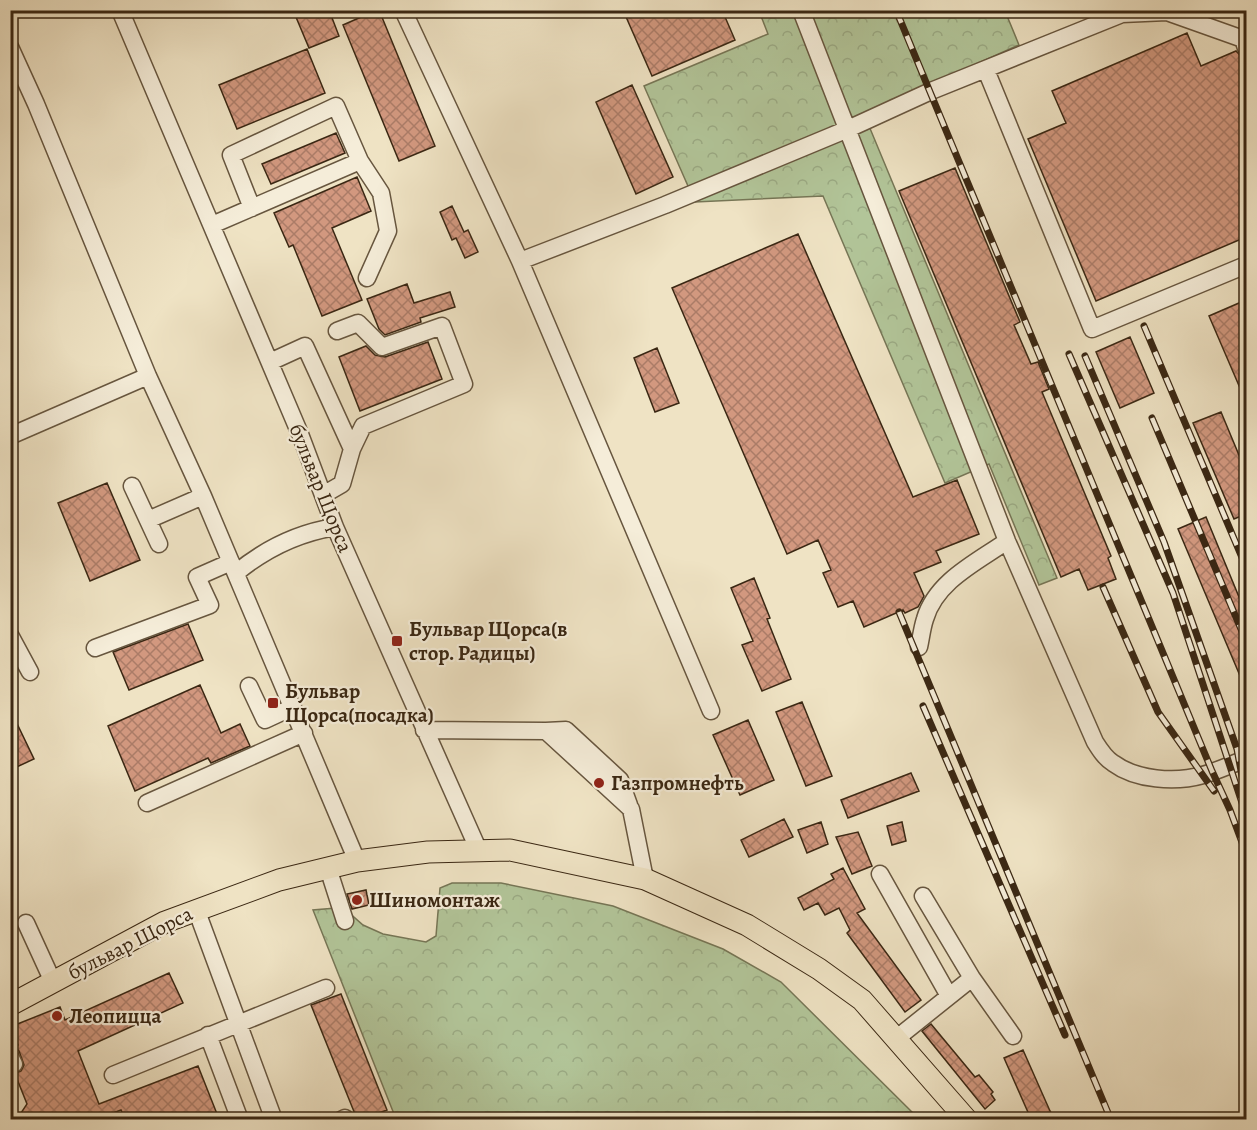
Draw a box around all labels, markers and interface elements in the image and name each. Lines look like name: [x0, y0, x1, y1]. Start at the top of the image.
street label: бульвар Щорса: [282, 419, 360, 557]
place label: Бульвар Щорса(в стор. Радицы): [409, 615, 567, 667]
marker: Бульвар Щорса(в стор. Радицы): [390, 634, 404, 648]
place label: Бульвар Щорса(посадка): [285, 677, 434, 729]
marker: Бульвар Щорса(посадка): [266, 696, 280, 710]
place label: Газпромнефть: [611, 769, 744, 797]
marker: Газпромнефть: [592, 776, 606, 790]
place label: Шиномонтаж: [369, 886, 500, 914]
marker: Шиномонтаж: [350, 893, 364, 907]
street label: бульвар Щорса: [63, 899, 198, 986]
place label: Леопицца: [69, 1002, 161, 1030]
marker: Леопицца: [50, 1009, 64, 1023]

